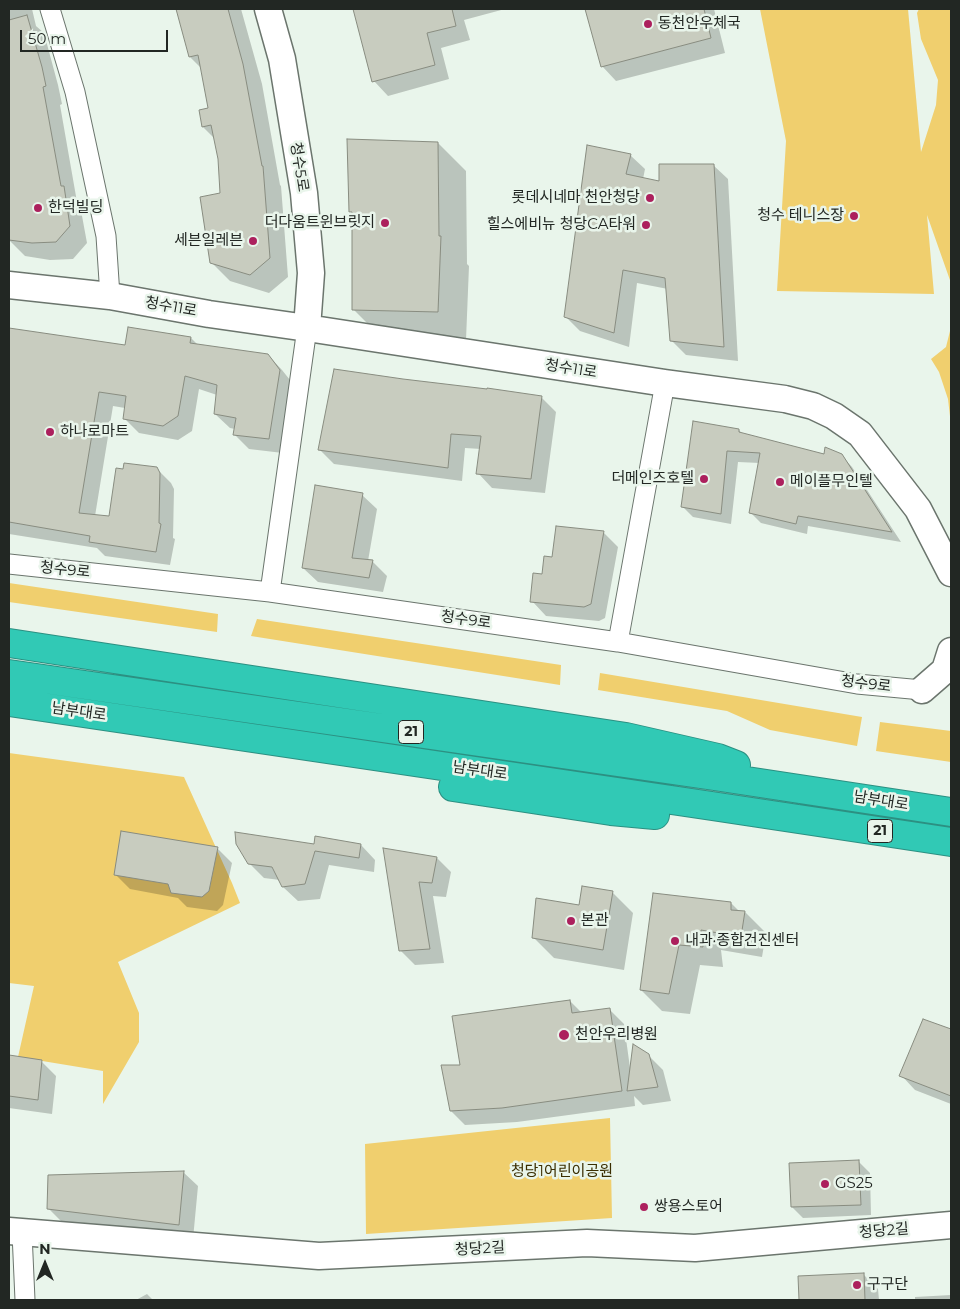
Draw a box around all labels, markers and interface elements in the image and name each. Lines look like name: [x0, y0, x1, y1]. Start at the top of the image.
place label: 동천안우체국: [658, 15, 741, 33]
marker: 동천안우체국: [642, 18, 654, 30]
scale bar: [22, 20, 170, 52]
text: 50 m: [28, 29, 66, 48]
street label: 청수5로: [286, 141, 312, 193]
place label: 롯데시네마 천안청당: [512, 189, 640, 207]
marker: 롯데시네마 천안청당: [644, 192, 656, 204]
place label: 한덕빌딩: [48, 199, 103, 217]
marker: 한덕빌딩: [32, 202, 44, 214]
place label: 청수 테니스장: [757, 207, 844, 225]
marker: 청수 테니스장: [848, 210, 860, 222]
place label: 더다움트윈브릿지: [265, 214, 375, 232]
place label: 힐스에비뉴 청당CA타워: [487, 216, 636, 234]
marker: 더다움트윈브릿지: [379, 217, 391, 229]
marker: 힐스에비뉴 청당CA타워: [640, 219, 652, 231]
place label: 세븐일레븐: [174, 232, 243, 250]
marker: 세븐일레븐: [247, 235, 259, 247]
street label: 청수11로: [144, 294, 198, 320]
street label: 청수11로: [544, 356, 598, 382]
place label: 하나로마트: [60, 423, 129, 441]
marker: 하나로마트: [44, 426, 56, 438]
place label: 더메인즈호텔: [611, 470, 694, 488]
marker: 더메인즈호텔: [698, 473, 710, 485]
place label: 메이플무인텔: [790, 473, 873, 491]
marker: 메이플무인텔: [774, 476, 786, 488]
street label: 청수9로: [39, 558, 91, 582]
street label: 청수9로: [440, 608, 492, 632]
street label: 청수9로: [840, 672, 892, 696]
street label: 남부대로: [50, 699, 108, 725]
road number: 21: [398, 720, 424, 744]
street label: 남부대로: [451, 758, 509, 784]
street label: 남부대로: [852, 788, 910, 814]
road number: 21: [868, 819, 892, 842]
place label: 본관: [581, 912, 609, 930]
marker: 본관: [565, 915, 577, 927]
place label: 내과·종합건진센터: [685, 932, 799, 950]
marker: 내과·종합건진센터: [669, 935, 681, 947]
place label: 천안우리병원: [575, 1026, 658, 1044]
marker: 천안우리병원: [557, 1028, 571, 1042]
park label: 청당1어린이공원: [511, 1163, 613, 1181]
place label: GS25: [835, 1175, 873, 1193]
marker: GS25: [819, 1178, 831, 1190]
place label: 쌍용스토어: [654, 1198, 723, 1216]
marker: 쌍용스토어: [638, 1201, 650, 1213]
street label: 청당2길: [858, 1220, 910, 1242]
north arrow: [20, 1239, 70, 1289]
street label: 청당2길: [455, 1239, 505, 1259]
text: N: [39, 1240, 51, 1258]
place label: 구구단: [867, 1276, 908, 1294]
marker: 구구단: [851, 1279, 863, 1291]

